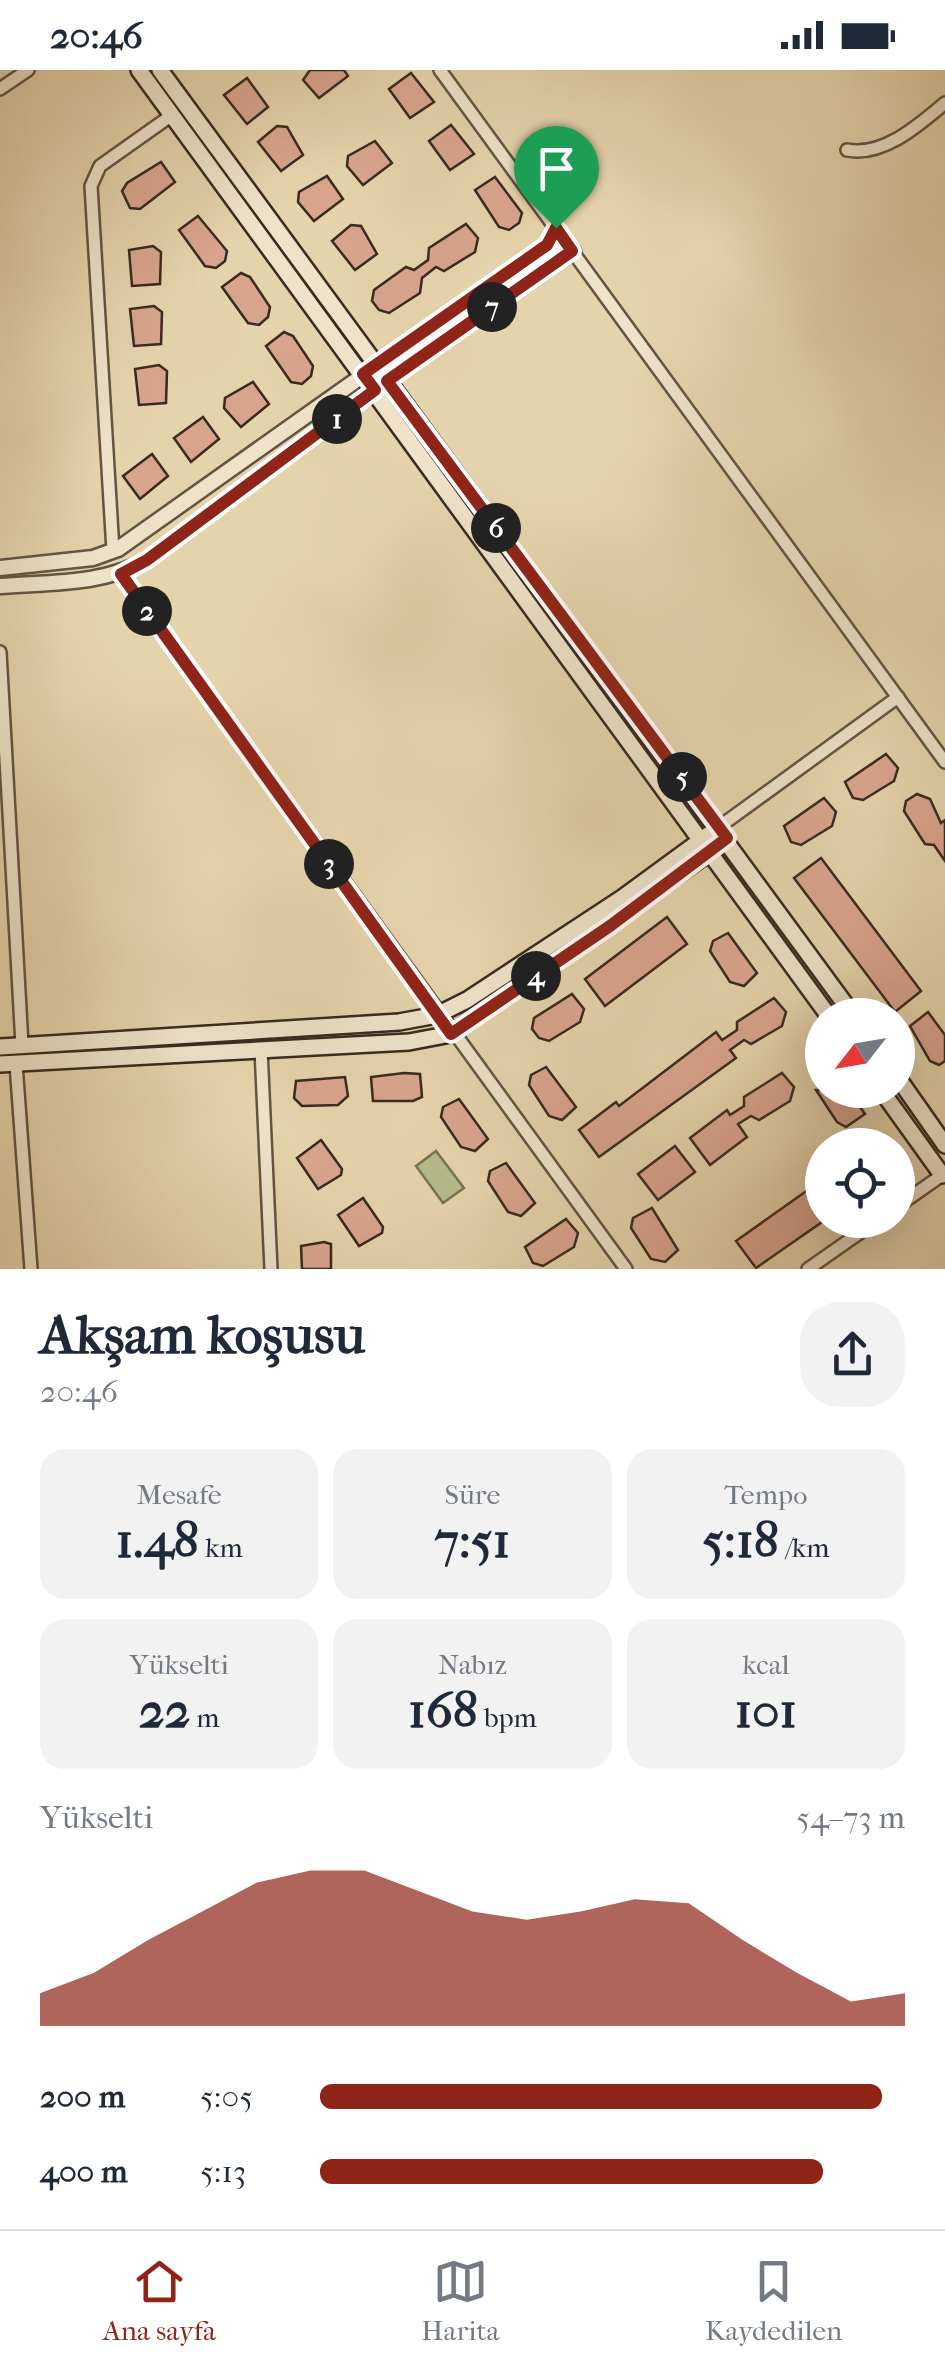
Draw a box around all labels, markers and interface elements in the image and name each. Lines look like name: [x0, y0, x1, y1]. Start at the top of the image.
text: 20:46: [50, 13, 143, 58]
pin: [514, 126, 599, 229]
icon: arrive: [529, 141, 584, 196]
pin: 7: [467, 282, 517, 332]
text: 7: [485, 290, 499, 323]
pin: 1: [312, 394, 362, 444]
text: 1: [332, 402, 342, 435]
pin: 6: [471, 503, 521, 553]
text: 6: [488, 511, 504, 544]
pin: 2: [122, 586, 172, 636]
text: 2: [140, 594, 154, 627]
pin: 5: [657, 752, 707, 802]
text: 5: [676, 760, 688, 793]
pin: 3: [304, 839, 354, 889]
text: 3: [323, 847, 335, 880]
pin: 4: [511, 951, 561, 1001]
text: 4: [528, 959, 544, 992]
north arrow: [805, 998, 915, 1108]
map controls: [805, 998, 915, 1238]
button: locate: [805, 1128, 915, 1238]
button: share: [800, 1302, 905, 1407]
text: Akşam koşusu: [40, 1303, 365, 1367]
text: 20:46: [40, 1373, 118, 1410]
text: Mesafe: [137, 1478, 222, 1511]
text: Süre: [445, 1478, 500, 1511]
text: Tempo: [724, 1478, 807, 1511]
text: 1.48: [116, 1511, 199, 1570]
text: 7:51: [435, 1511, 510, 1570]
text: 5:18: [702, 1511, 779, 1570]
text: km: [199, 1531, 243, 1564]
text: /km: [779, 1531, 829, 1564]
text: Yükselti: [130, 1648, 229, 1681]
text: Nabız: [438, 1648, 507, 1681]
text: kcal: [742, 1648, 789, 1681]
text: 22: [139, 1681, 190, 1740]
text: 168: [408, 1681, 478, 1740]
text: 101: [734, 1681, 797, 1740]
text: m: [190, 1701, 220, 1734]
text: bpm: [478, 1701, 537, 1734]
text: Yükselti: [40, 1799, 153, 1836]
text: 54–73 m: [796, 1799, 905, 1836]
text: 200 m: [40, 2078, 125, 2115]
text: 5:05: [200, 2078, 253, 2115]
text: 400 m: [40, 2153, 128, 2190]
text: 5:13: [200, 2153, 246, 2190]
tab: Ana sayfa: [103, 2254, 216, 2347]
tab: Harita: [421, 2254, 500, 2347]
tab: Kaydedilen: [705, 2254, 842, 2347]

